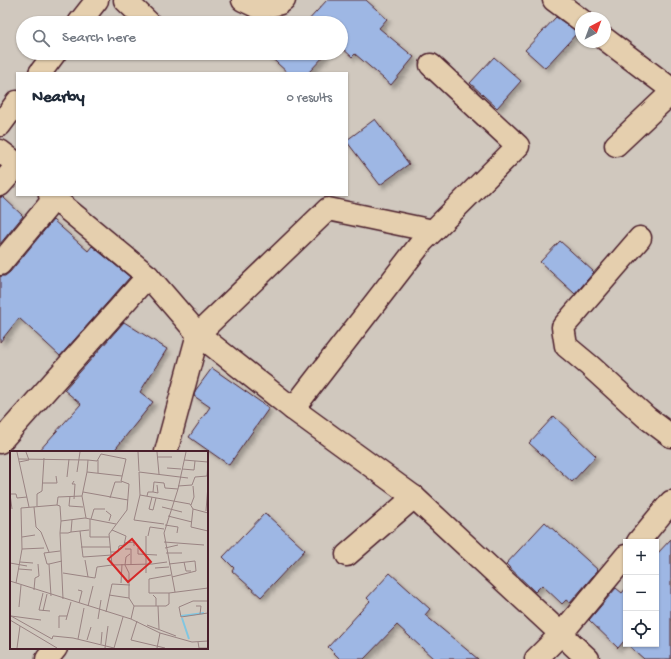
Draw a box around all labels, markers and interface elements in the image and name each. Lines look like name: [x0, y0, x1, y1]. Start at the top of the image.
north arrow: [575, 12, 611, 48]
search box: [16, 16, 348, 60]
icon: search: [30, 27, 52, 49]
text: Search here: [62, 29, 136, 47]
text: Nearby: [32, 88, 85, 108]
text: 0 results: [286, 91, 332, 106]
inset map: [10, 451, 208, 649]
map controls: [623, 539, 659, 647]
button: +: [623, 539, 659, 575]
button: −: [623, 575, 659, 611]
button: locate: [623, 611, 659, 647]

